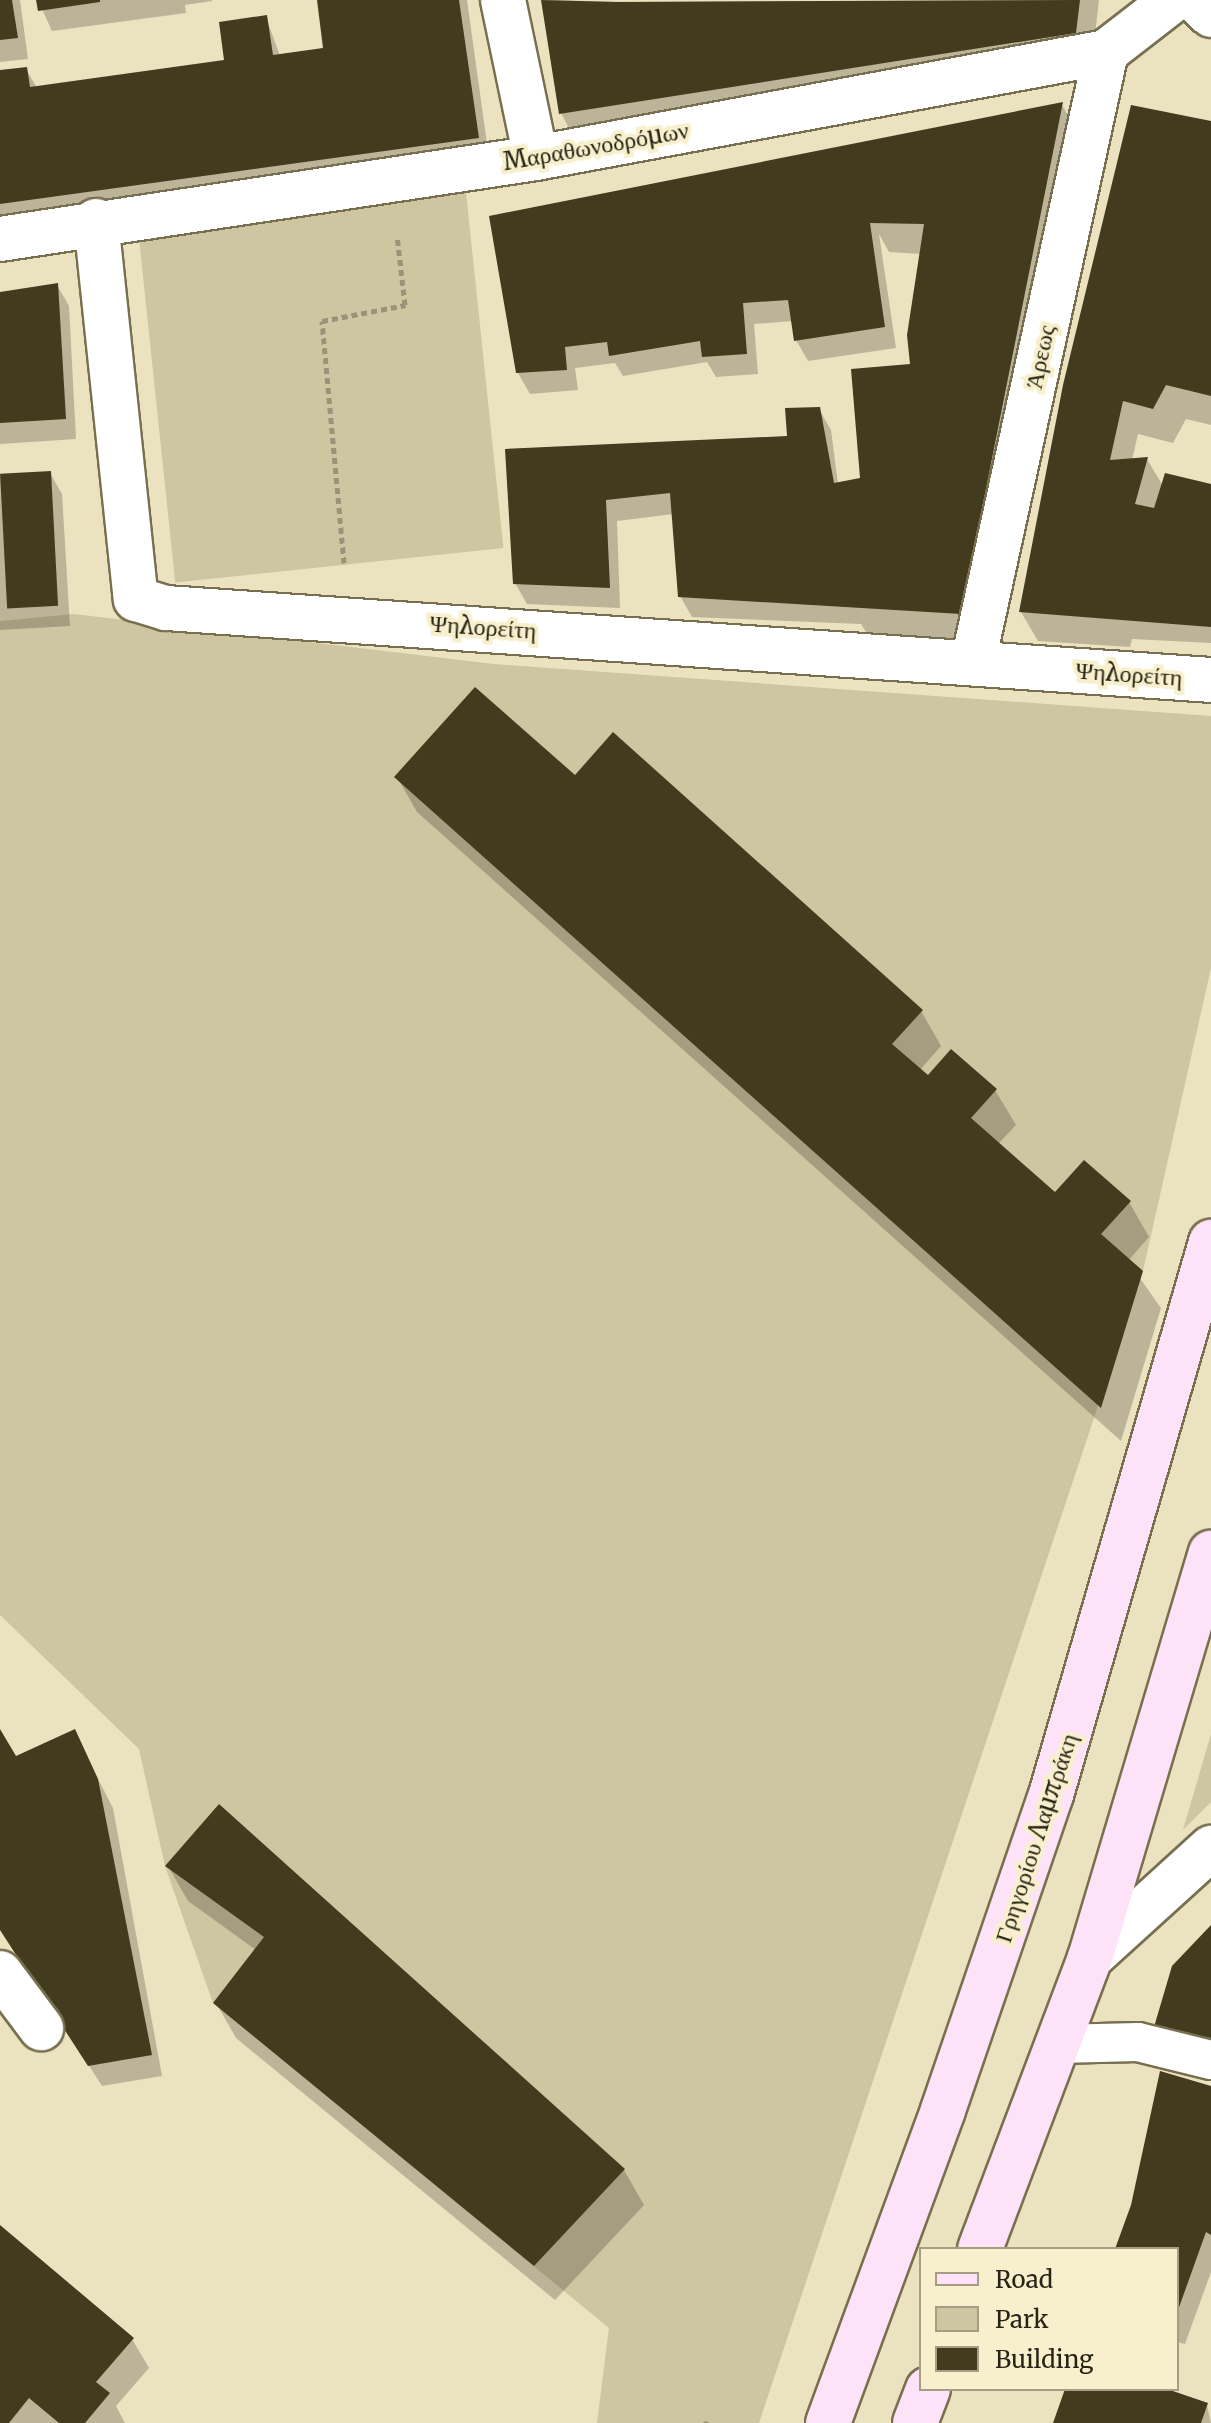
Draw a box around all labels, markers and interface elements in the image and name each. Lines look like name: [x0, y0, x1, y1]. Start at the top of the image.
street label: Μαραθωνοδρόμων: [501, 115, 691, 177]
street label: Άρεως: [1019, 322, 1061, 392]
street label: Ψηλορείτη: [429, 609, 537, 645]
street label: Ψηλορείτη: [1075, 656, 1183, 692]
street label: Γρηγορίου Λαμπράκη: [989, 1730, 1083, 1946]
legend: [919, 2247, 1179, 2391]
text: Road: [995, 2264, 1053, 2295]
text: Park: [995, 2304, 1048, 2335]
text: Building: [995, 2344, 1094, 2375]

